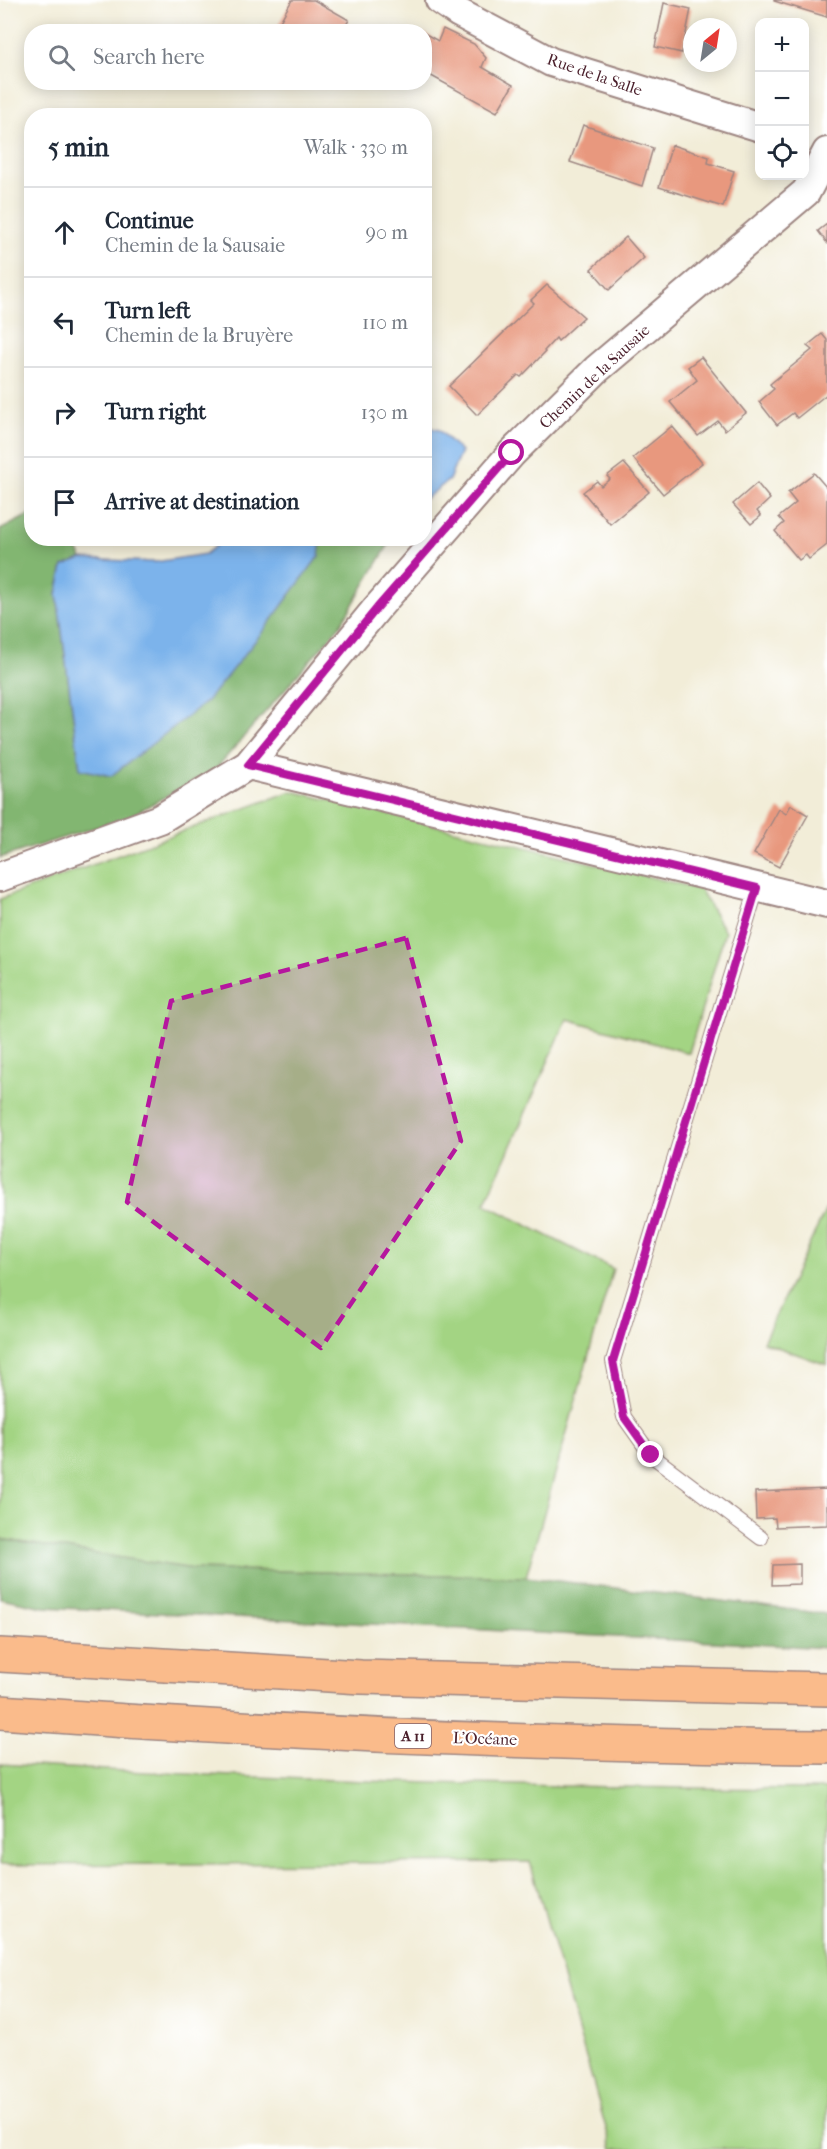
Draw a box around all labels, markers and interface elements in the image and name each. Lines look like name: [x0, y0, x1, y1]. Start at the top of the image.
north arrow: [683, 18, 737, 72]
map controls: [755, 18, 809, 180]
button: +: [755, 18, 809, 72]
search box: [24, 24, 432, 90]
icon: search: [45, 41, 78, 74]
text: Search here: [93, 44, 205, 70]
street label: Rue de la Salle: [545, 49, 645, 100]
button: −: [755, 72, 809, 126]
button: locate: [755, 126, 809, 180]
text: 5 min: [48, 132, 109, 163]
text: Walk · 330 m: [304, 136, 408, 159]
text: Continue: [105, 208, 194, 234]
icon: ahead: [48, 216, 81, 249]
text: 90 m: [366, 221, 408, 244]
text: Chemin de la Sausaie: [105, 234, 285, 257]
text: Turn left: [105, 298, 191, 324]
icon: left: [48, 306, 81, 339]
text: 110 m: [362, 311, 408, 334]
street label: Chemin de la Sausaie: [535, 320, 654, 432]
text: Chemin de la Bruyère: [105, 324, 293, 347]
icon: right: [48, 396, 81, 429]
text: Turn right: [105, 399, 206, 425]
text: 130 m: [361, 401, 408, 424]
route start: [498, 439, 524, 465]
icon: arrive: [48, 486, 81, 519]
text: Arrive at destination: [105, 489, 299, 515]
route end: [637, 1441, 663, 1467]
road number: A 11: [395, 1724, 431, 1748]
street label: L’Océane: [453, 1728, 517, 1749]

